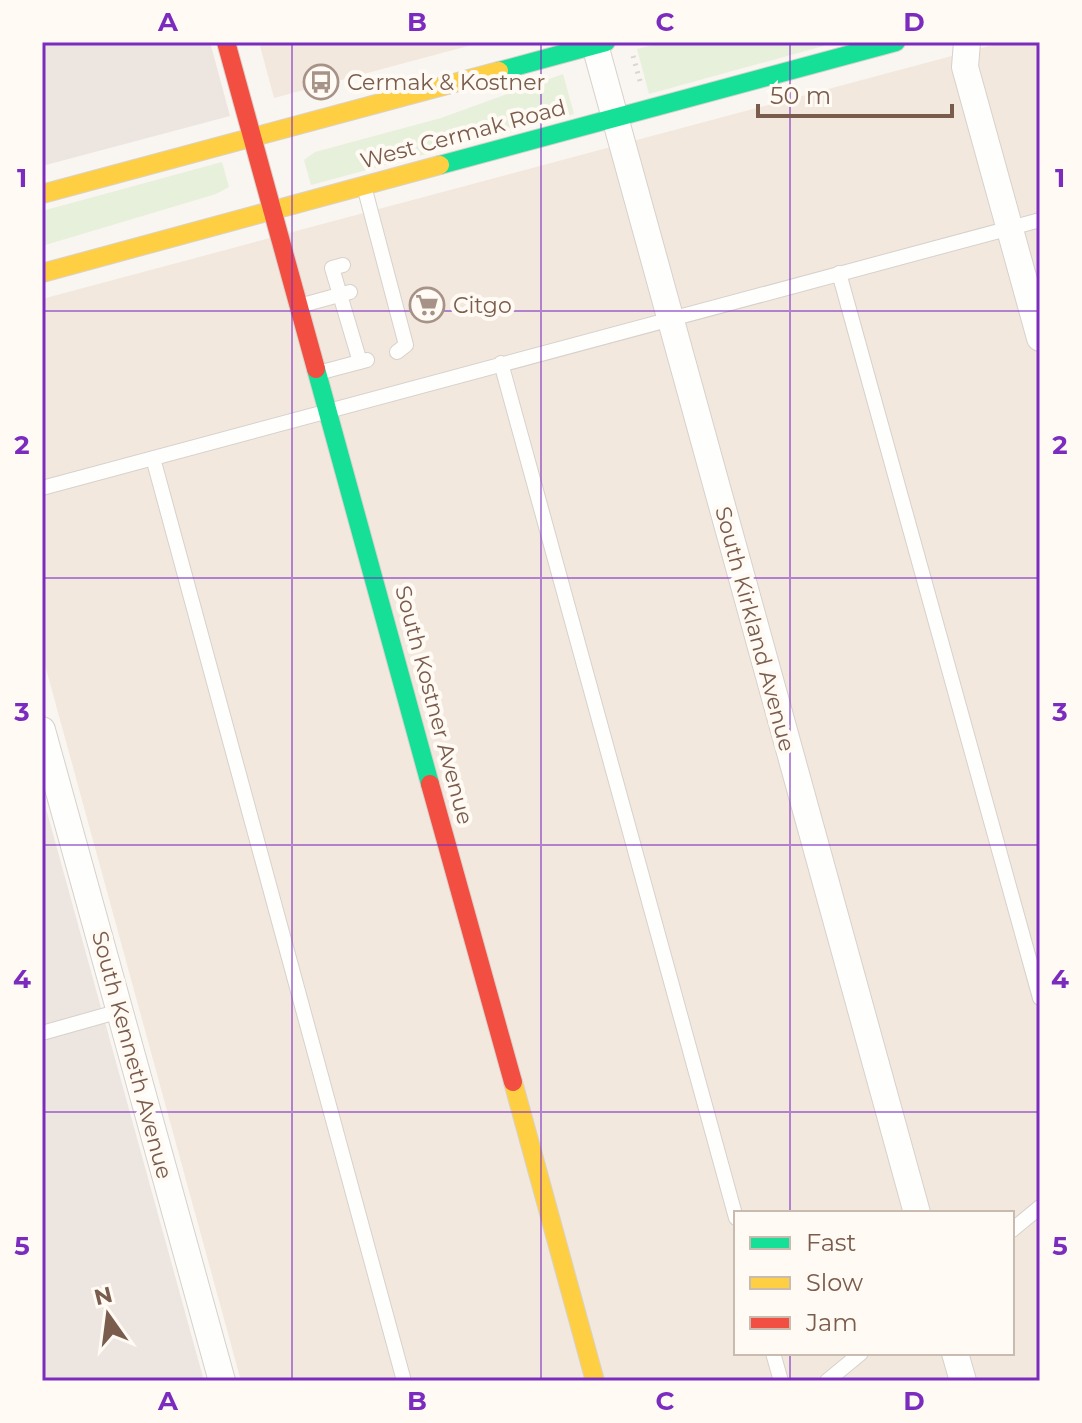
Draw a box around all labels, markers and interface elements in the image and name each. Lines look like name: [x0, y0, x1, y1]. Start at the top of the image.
text: A: [157, 6, 179, 38]
text: B: [407, 6, 427, 38]
text: C: [656, 6, 675, 38]
text: D: [903, 6, 925, 38]
bus stop icon: Cermak & Kostner: [302, 63, 340, 101]
scale bar: [758, 68, 952, 118]
place label: Cermak & Kostner: [347, 69, 545, 96]
text: 50 m: [770, 81, 831, 110]
street label: West Cermak Road: [357, 94, 569, 174]
text: 1: [17, 162, 27, 194]
text: 1: [1055, 162, 1065, 194]
supermarket icon: Citgo: [408, 286, 446, 324]
place label: Citgo: [453, 292, 512, 319]
text: 2: [14, 429, 30, 461]
text: 2: [1052, 429, 1068, 461]
street label: South Kirkland Avenue: [709, 504, 801, 754]
street label: South Kostner Avenue: [389, 583, 479, 827]
text: 3: [13, 696, 30, 728]
text: 3: [1051, 696, 1068, 728]
street label: South Kenneth Avenue: [86, 928, 178, 1182]
text: 4: [13, 963, 31, 995]
text: 4: [1051, 963, 1069, 995]
legend: [734, 1211, 1014, 1355]
text: Fast: [806, 1228, 857, 1257]
text: 5: [14, 1230, 30, 1262]
text: 5: [1052, 1230, 1068, 1262]
text: Slow: [806, 1268, 863, 1297]
north arrow: [68, 1275, 148, 1355]
text: N: [91, 1281, 115, 1311]
text: Jam: [805, 1308, 858, 1337]
text: A: [157, 1385, 179, 1417]
text: B: [407, 1385, 427, 1417]
text: C: [656, 1385, 675, 1417]
text: D: [903, 1385, 925, 1417]

